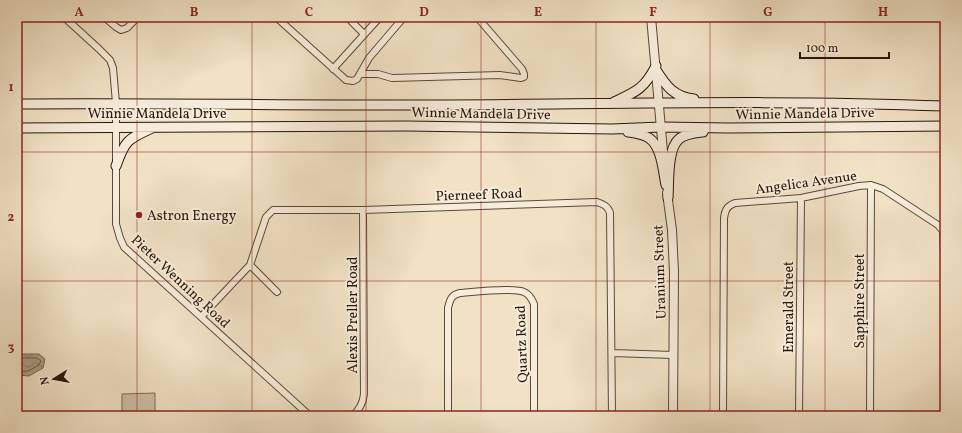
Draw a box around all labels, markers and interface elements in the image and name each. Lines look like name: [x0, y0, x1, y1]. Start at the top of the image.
text: A: [74, 4, 84, 22]
text: B: [190, 4, 199, 22]
text: C: [305, 4, 313, 22]
text: D: [419, 4, 429, 22]
text: E: [534, 4, 542, 22]
text: F: [649, 4, 657, 22]
text: G: [763, 4, 773, 22]
text: H: [878, 4, 888, 22]
scale bar: [800, 34, 889, 60]
text: 100 m: [806, 41, 839, 57]
text: 1: [8, 79, 14, 97]
street label: Winnie Mandela Drive: [411, 104, 551, 125]
street label: Winnie Mandela Drive: [735, 104, 875, 125]
street label: Winnie Mandela Drive: [87, 105, 227, 124]
street label: Angelica Avenue: [754, 167, 859, 200]
street label: Pierneef Road: [435, 184, 523, 207]
place label: Astron Energy: [147, 207, 237, 226]
text: 2: [8, 209, 15, 227]
marker: Astron Energy: [134, 210, 144, 220]
street label: Uranium Street: [649, 224, 672, 320]
street label: Pieter Wenning Road: [126, 231, 234, 333]
street label: Sapphire Street: [851, 253, 870, 349]
street label: Alexis Preller Road: [344, 256, 363, 373]
street label: Emerald Street: [780, 261, 799, 353]
street label: Quartz Road: [512, 305, 533, 383]
text: 3: [8, 339, 15, 357]
north arrow: [34, 359, 74, 399]
text: N: [38, 375, 54, 386]

